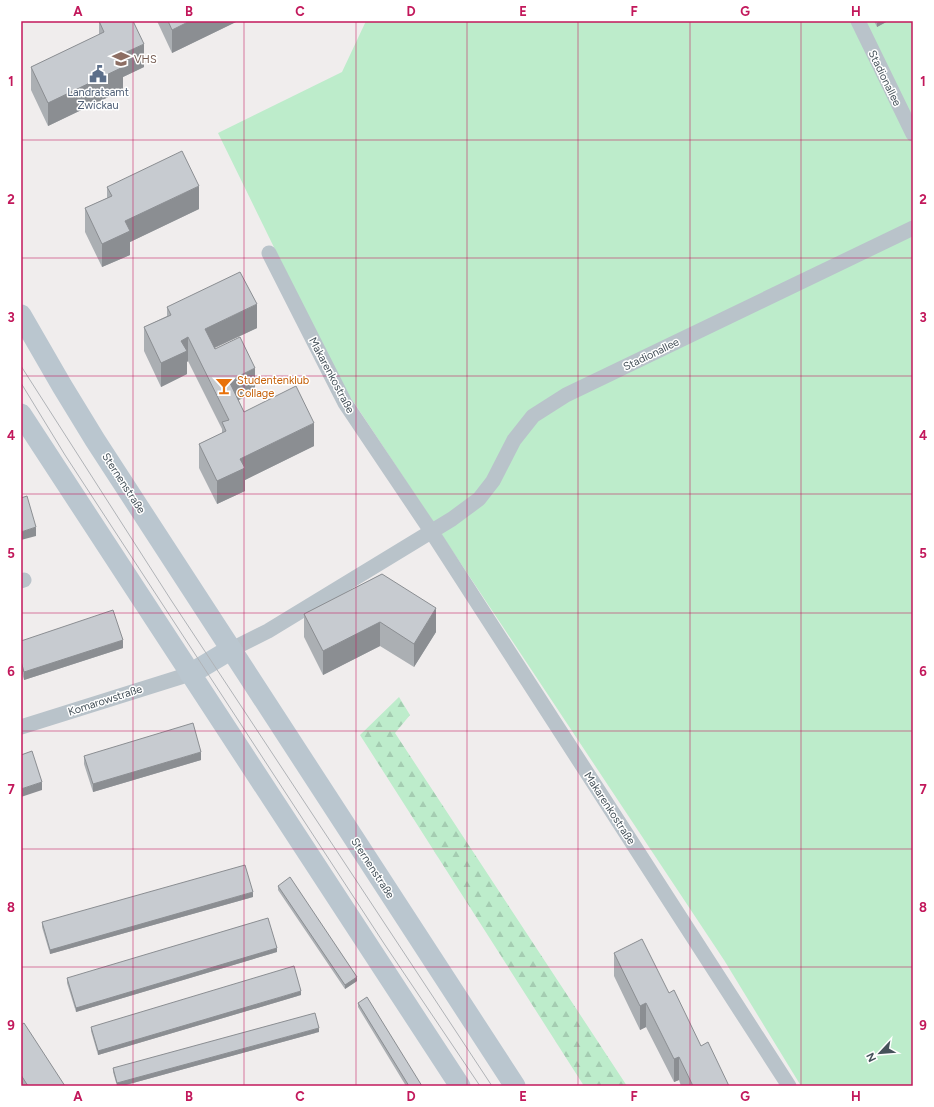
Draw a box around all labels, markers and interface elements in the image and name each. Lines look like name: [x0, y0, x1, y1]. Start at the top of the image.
text: A: [73, 4, 83, 19]
text: B: [185, 4, 193, 19]
text: C: [295, 4, 305, 19]
text: D: [406, 4, 416, 19]
text: E: [519, 4, 527, 19]
text: F: [630, 4, 638, 19]
text: G: [740, 4, 750, 19]
text: H: [851, 4, 861, 19]
street label: Stadionallee: [865, 48, 904, 108]
school or university icon: VHS: [111, 49, 131, 69]
place label: VHS: [134, 53, 157, 66]
public building icon: Landratsamt Zwickau: [88, 64, 108, 84]
text: 1: [8, 74, 14, 89]
text: 1: [920, 74, 926, 89]
place label: Landratsamt Zwickau: [67, 86, 129, 112]
text: 2: [7, 192, 15, 207]
text: 2: [919, 192, 927, 207]
text: 3: [7, 310, 15, 325]
text: 3: [919, 310, 927, 325]
street label: Makarenkostraße: [306, 335, 357, 415]
street label: Stadionallee: [621, 335, 681, 374]
place label: Studentenklub Collage: [237, 374, 309, 400]
bar icon: Studentenklub Collage: [214, 376, 234, 396]
text: 4: [7, 428, 15, 443]
text: 4: [919, 428, 927, 443]
street label: Sternenstraße: [99, 450, 148, 516]
text: 5: [7, 546, 15, 561]
text: 5: [919, 546, 927, 561]
text: 6: [7, 664, 15, 679]
text: 6: [919, 664, 927, 679]
street label: Komarowstraße: [66, 682, 144, 719]
street label: Makarenkostraße: [581, 769, 638, 847]
text: 7: [7, 782, 15, 797]
text: 7: [919, 782, 927, 797]
street label: Sternenstraße: [348, 835, 397, 901]
text: 8: [7, 900, 15, 915]
text: 8: [919, 900, 927, 915]
text: 9: [7, 1018, 15, 1033]
text: 9: [919, 1018, 927, 1033]
north arrow: [860, 1033, 900, 1073]
text: N: [864, 1050, 879, 1064]
text: A: [73, 1089, 83, 1104]
text: B: [185, 1089, 193, 1104]
text: C: [295, 1089, 305, 1104]
text: D: [406, 1089, 416, 1104]
text: E: [519, 1089, 527, 1104]
text: F: [630, 1089, 638, 1104]
text: G: [740, 1089, 750, 1104]
text: H: [851, 1089, 861, 1104]

